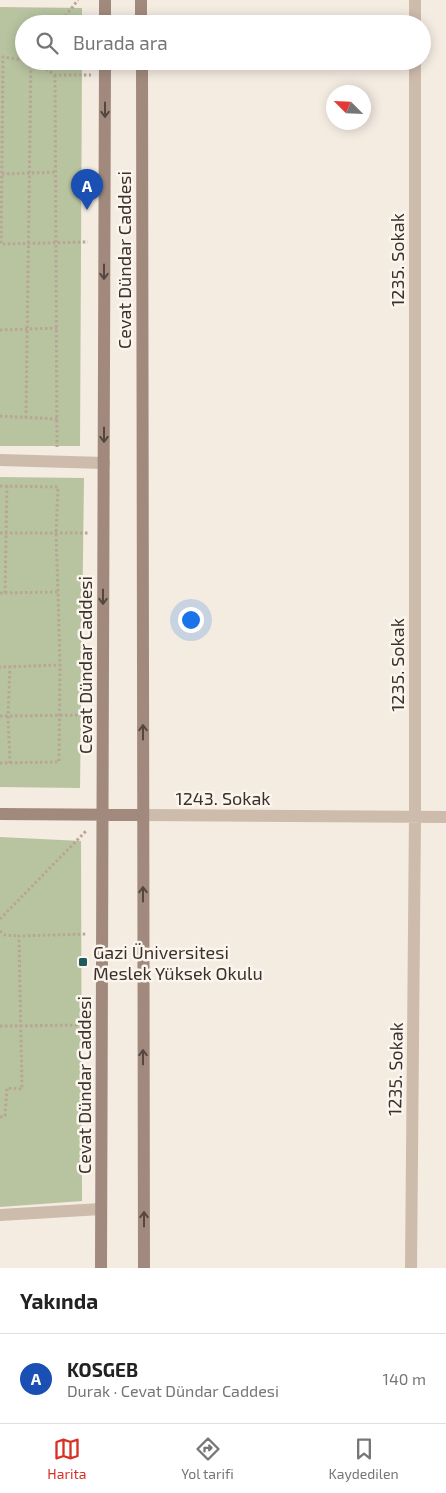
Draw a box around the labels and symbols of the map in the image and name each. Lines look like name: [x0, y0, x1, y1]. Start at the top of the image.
north arrow: [326, 85, 371, 130]
one-way arrow: [100, 102, 110, 118]
pin: A: [71, 169, 103, 210]
street label: Cevat Dündar Caddesi: [113, 171, 135, 349]
street label: 1235. Sokak: [386, 213, 408, 307]
one-way arrow: [99, 264, 109, 280]
one-way arrow: [99, 426, 109, 443]
street label: Cevat Dündar Caddesi: [74, 576, 96, 754]
one-way arrow: [98, 589, 108, 605]
your location: [178, 607, 204, 633]
street label: 1235. Sokak: [386, 618, 408, 712]
one-way arrow: [138, 724, 148, 740]
street label: 1243. Sokak: [175, 787, 271, 809]
one-way arrow: [138, 887, 148, 903]
place label: Gazi Üniversitesi Meslek Yüksek Okulu: [93, 941, 263, 984]
marker: Gazi Üniversitesi Meslek Yüksek Okulu: [77, 956, 89, 968]
street label: Cevat Dündar Caddesi: [73, 996, 95, 1174]
street label: 1235. Sokak: [383, 1022, 407, 1116]
one-way arrow: [139, 1049, 148, 1065]
one-way arrow: [139, 1212, 149, 1228]

